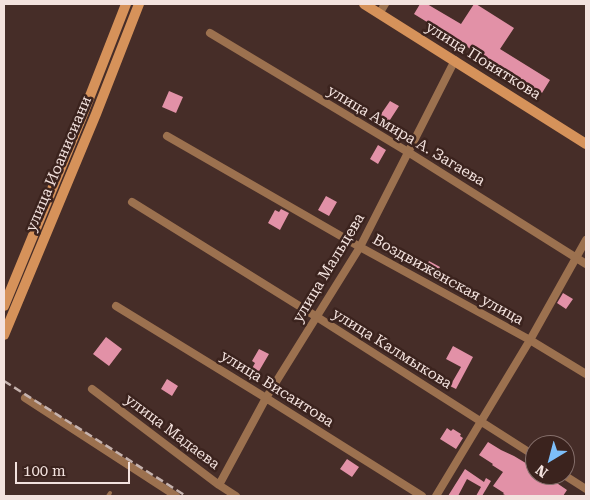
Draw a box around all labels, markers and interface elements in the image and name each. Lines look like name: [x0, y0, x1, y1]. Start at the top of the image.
street label: улица Поняткова: [422, 18, 544, 104]
street label: улица Амира А. Загаева: [324, 82, 488, 190]
street label: улица Иоанисиани: [22, 93, 96, 235]
street label: улица Мальцева: [289, 210, 369, 326]
street label: Воздвиженская улица: [369, 231, 527, 329]
street label: улица Калмыкова: [329, 305, 455, 393]
street label: улица Висаитова: [217, 347, 337, 431]
street label: улица Мадаева: [121, 390, 223, 474]
north arrow: [525, 435, 575, 485]
scale bar: [18, 452, 132, 484]
text: 100 m: [23, 462, 66, 480]
text: N: [532, 462, 551, 481]

